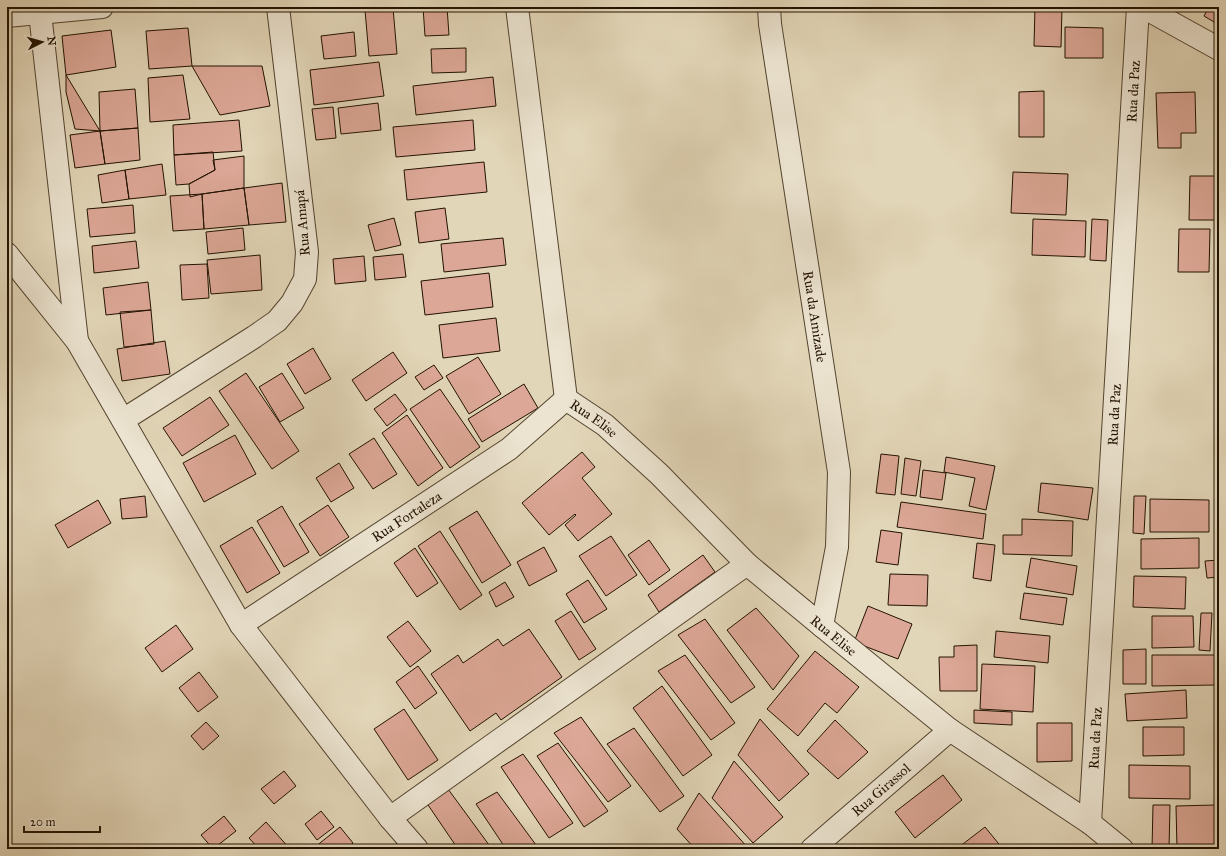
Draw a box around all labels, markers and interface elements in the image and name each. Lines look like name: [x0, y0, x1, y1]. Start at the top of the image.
north arrow: [22, 22, 62, 62]
text: N: [44, 36, 58, 47]
street label: Rua da Paz: [1123, 59, 1144, 123]
street label: Rua Amapá: [291, 189, 314, 257]
street label: Rua da Amizade: [799, 270, 830, 364]
street label: Rua da Paz: [1104, 383, 1125, 446]
street label: Rua Elise: [567, 396, 621, 442]
street label: Rua Fortaleza: [369, 488, 445, 546]
street label: Rua Elise: [807, 612, 860, 660]
street label: Rua da Paz: [1085, 706, 1106, 770]
street label: Rua Girassol: [848, 760, 914, 820]
scale bar: [24, 808, 100, 834]
text: 20 m: [30, 815, 56, 829]

